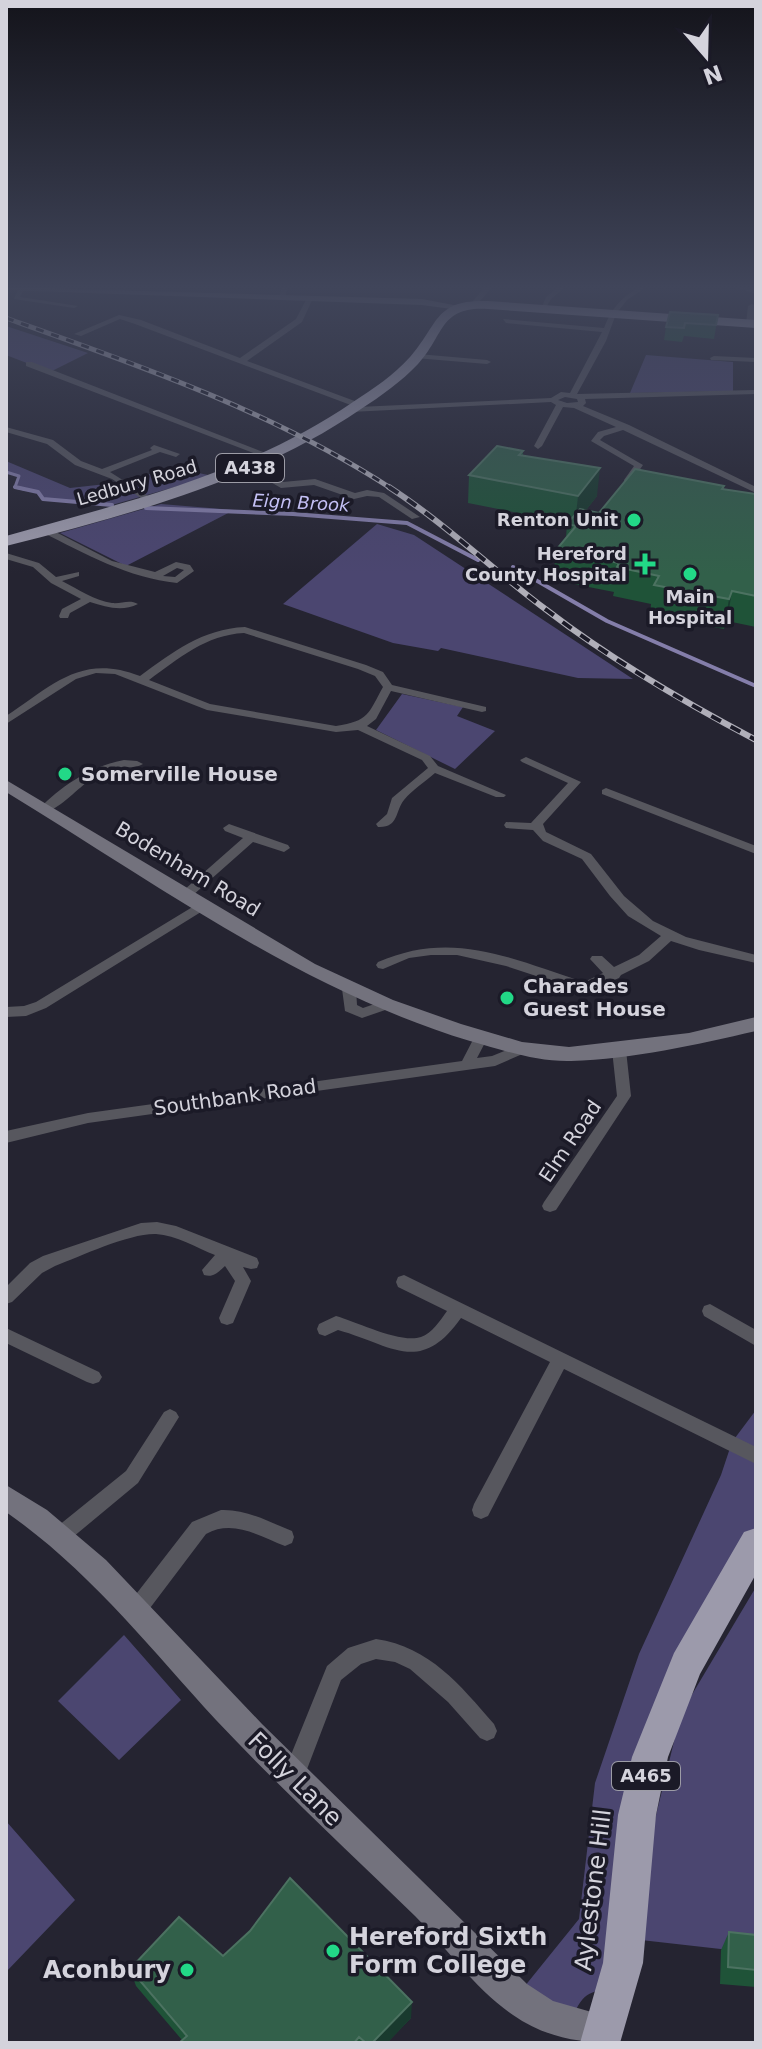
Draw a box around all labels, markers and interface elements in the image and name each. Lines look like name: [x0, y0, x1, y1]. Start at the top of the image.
north arrow: [666, 16, 746, 96]
text: N: [700, 59, 726, 89]
road number: A438: [216, 454, 284, 482]
street label: Ledbury Road: [74, 455, 199, 510]
water label: Eign Brook: [252, 489, 352, 516]
place label: Renton Unit: [497, 509, 618, 530]
marker: Renton Unit: [625, 511, 643, 529]
place label: Hereford County Hospital: [465, 543, 627, 585]
marker: Hereford County Hospital: [634, 553, 656, 575]
marker: Main Hospital: [681, 565, 699, 583]
place label: Main Hospital: [648, 586, 732, 628]
place label: Somerville House: [81, 762, 278, 786]
marker: Somerville House: [56, 765, 74, 783]
street label: Bodenham Road: [111, 816, 265, 922]
place label: Charades Guest House: [523, 974, 666, 1021]
marker: Charades Guest House: [498, 989, 516, 1007]
street label: Southbank Road: [152, 1074, 318, 1120]
street label: Elm Road: [534, 1095, 606, 1187]
street label: Folly Lane: [242, 1726, 348, 1832]
road number: A465: [612, 1762, 680, 1790]
street label: Aylestone Hill: [569, 1808, 617, 1972]
place label: Hereford Sixth Form College: [349, 1923, 547, 1979]
marker: Hereford Sixth Form College: [324, 1942, 342, 1960]
place label: Aconbury: [43, 1956, 171, 1984]
marker: Aconbury: [178, 1961, 196, 1979]

